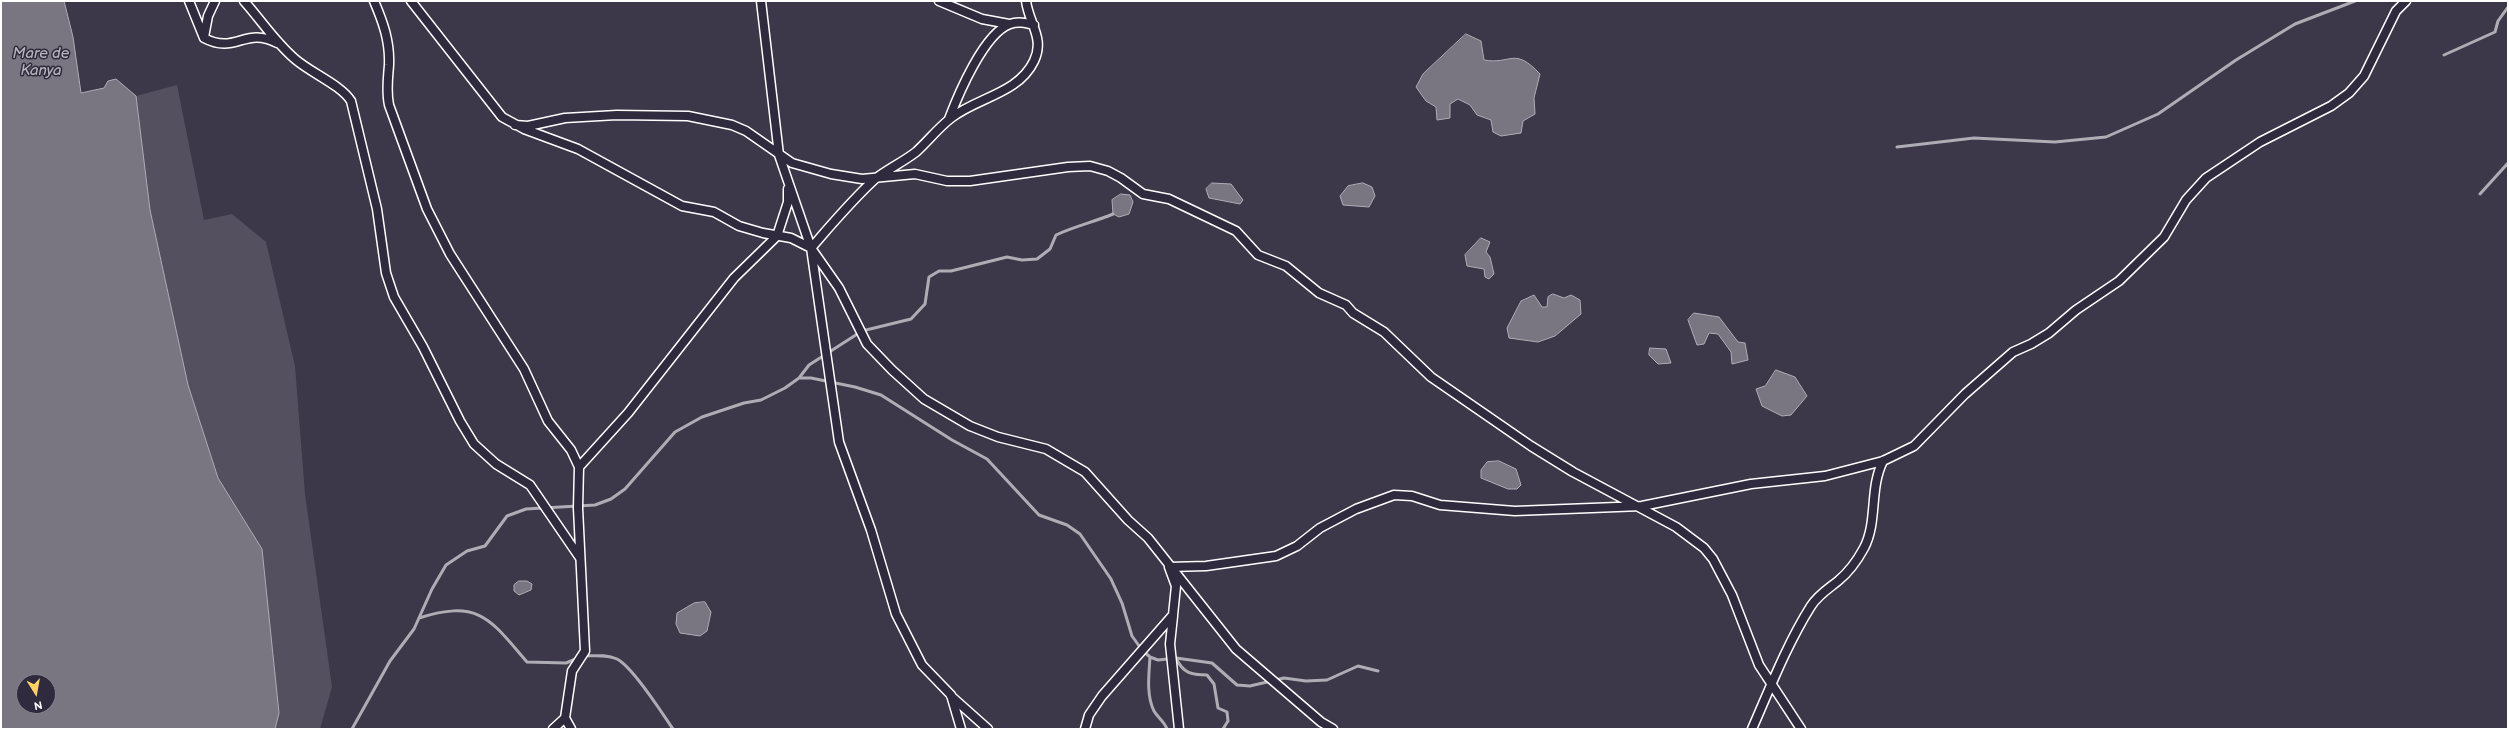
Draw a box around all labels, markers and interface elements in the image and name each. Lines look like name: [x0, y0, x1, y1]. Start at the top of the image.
water label: Mare de Kanya: [13, 45, 69, 80]
north arrow: [16, 674, 56, 714]
text: N: [33, 698, 43, 712]

